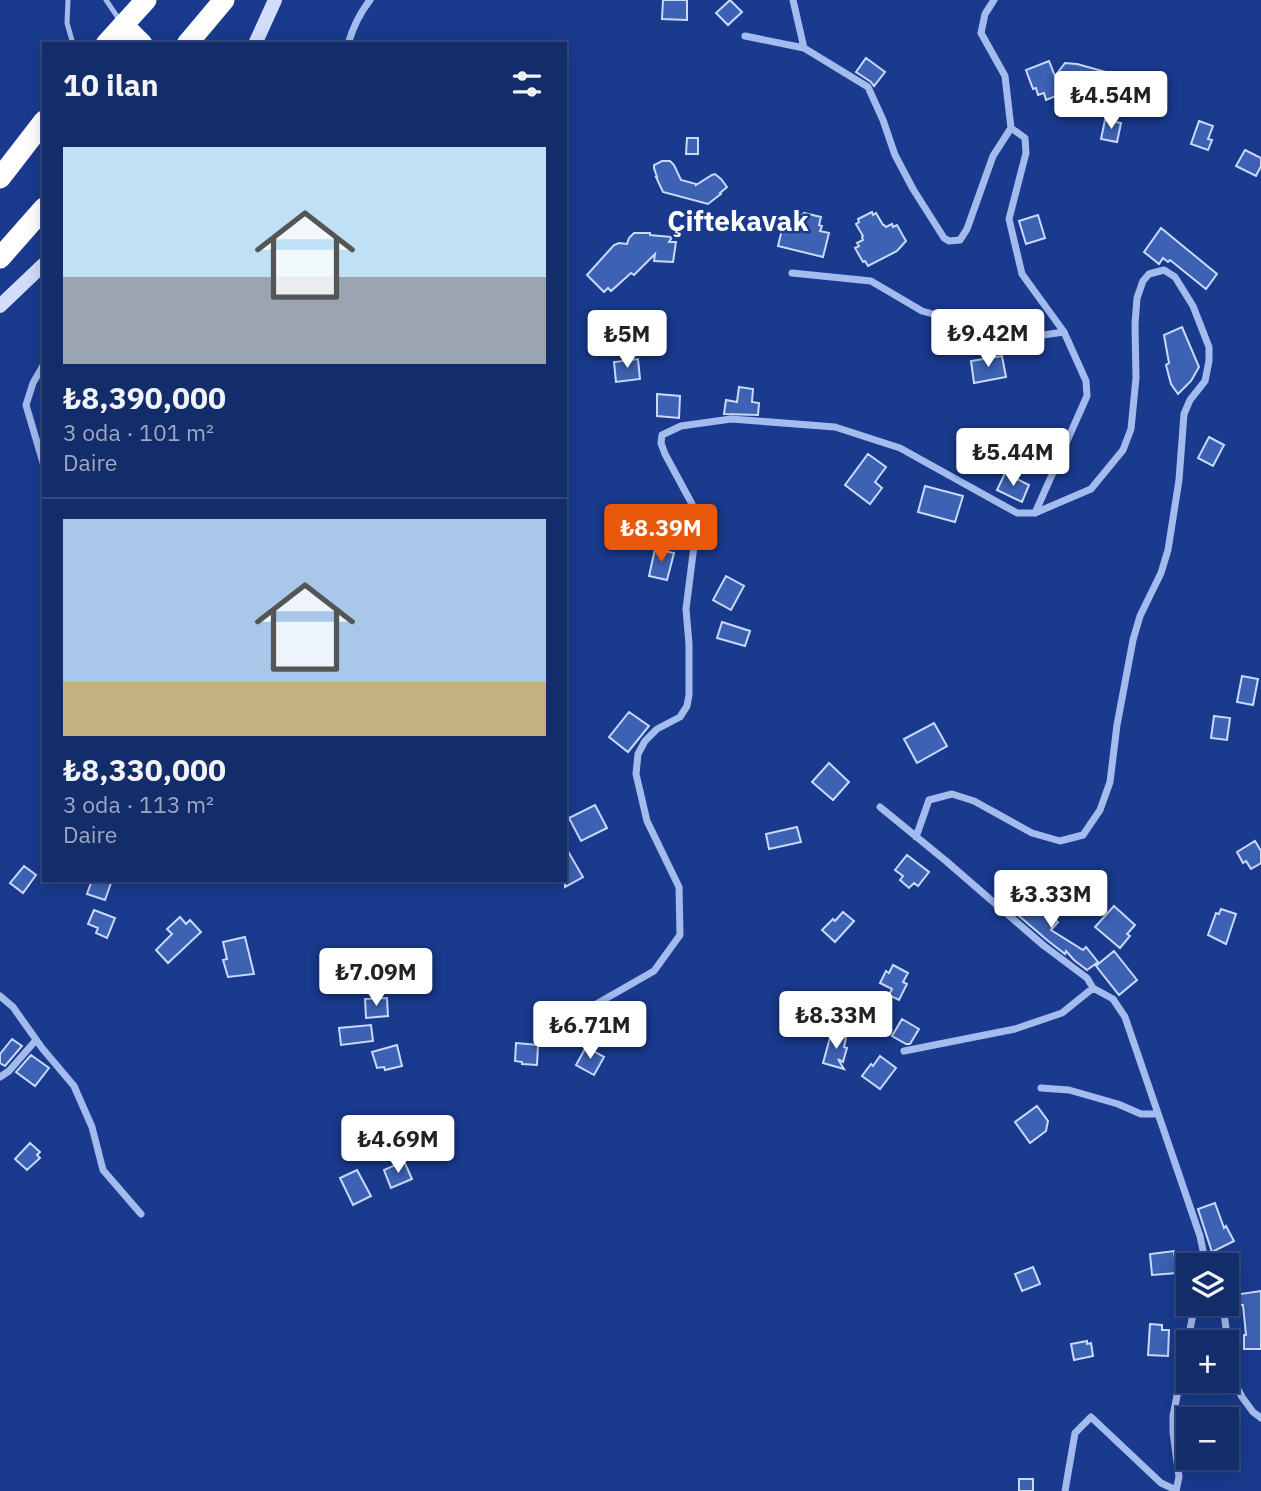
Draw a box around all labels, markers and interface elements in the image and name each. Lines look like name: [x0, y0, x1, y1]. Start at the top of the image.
text: 10 ilan: [63, 65, 159, 104]
icon: filters: [508, 65, 546, 103]
pin: ₺4.54M: [1054, 72, 1168, 131]
text: ₺4.54M: [1070, 79, 1152, 109]
icon: home: [242, 192, 368, 318]
district label: Çiftekavak: [667, 202, 810, 239]
pin: ₺5M: [593, 310, 661, 370]
pin: ₺9.42M: [931, 310, 1045, 369]
text: ₺9.42M: [947, 317, 1029, 347]
text: ₺5M: [604, 318, 650, 348]
text: ₺8,390,000: [63, 378, 226, 417]
text: 3 oda · 101 m²: [63, 417, 214, 447]
pin: ₺5.44M: [956, 428, 1070, 488]
text: ₺5.44M: [972, 436, 1054, 466]
text: Daire: [63, 447, 117, 477]
pin: ₺8.39M: [604, 504, 718, 564]
text: ₺8.39M: [620, 512, 702, 542]
icon: home: [242, 564, 368, 690]
text: ₺8,330,000: [63, 750, 226, 789]
text: 3 oda · 113 m²: [63, 789, 214, 819]
text: Daire: [63, 819, 117, 849]
pin: ₺3.33M: [994, 870, 1108, 930]
text: ₺3.33M: [1010, 878, 1092, 908]
pin: ₺7.09M: [319, 948, 433, 1008]
text: ₺7.09M: [335, 956, 417, 986]
pin: ₺8.33M: [779, 992, 893, 1051]
text: ₺8.33M: [795, 999, 877, 1029]
pin: ₺6.71M: [533, 1002, 647, 1061]
text: ₺6.71M: [549, 1009, 631, 1039]
pin: ₺4.69M: [341, 1116, 455, 1175]
text: ₺4.69M: [357, 1123, 439, 1153]
map controls: [1176, 1253, 1239, 1470]
button: layers: [1176, 1253, 1239, 1316]
button: +: [1176, 1330, 1239, 1393]
button: −: [1176, 1407, 1239, 1470]

